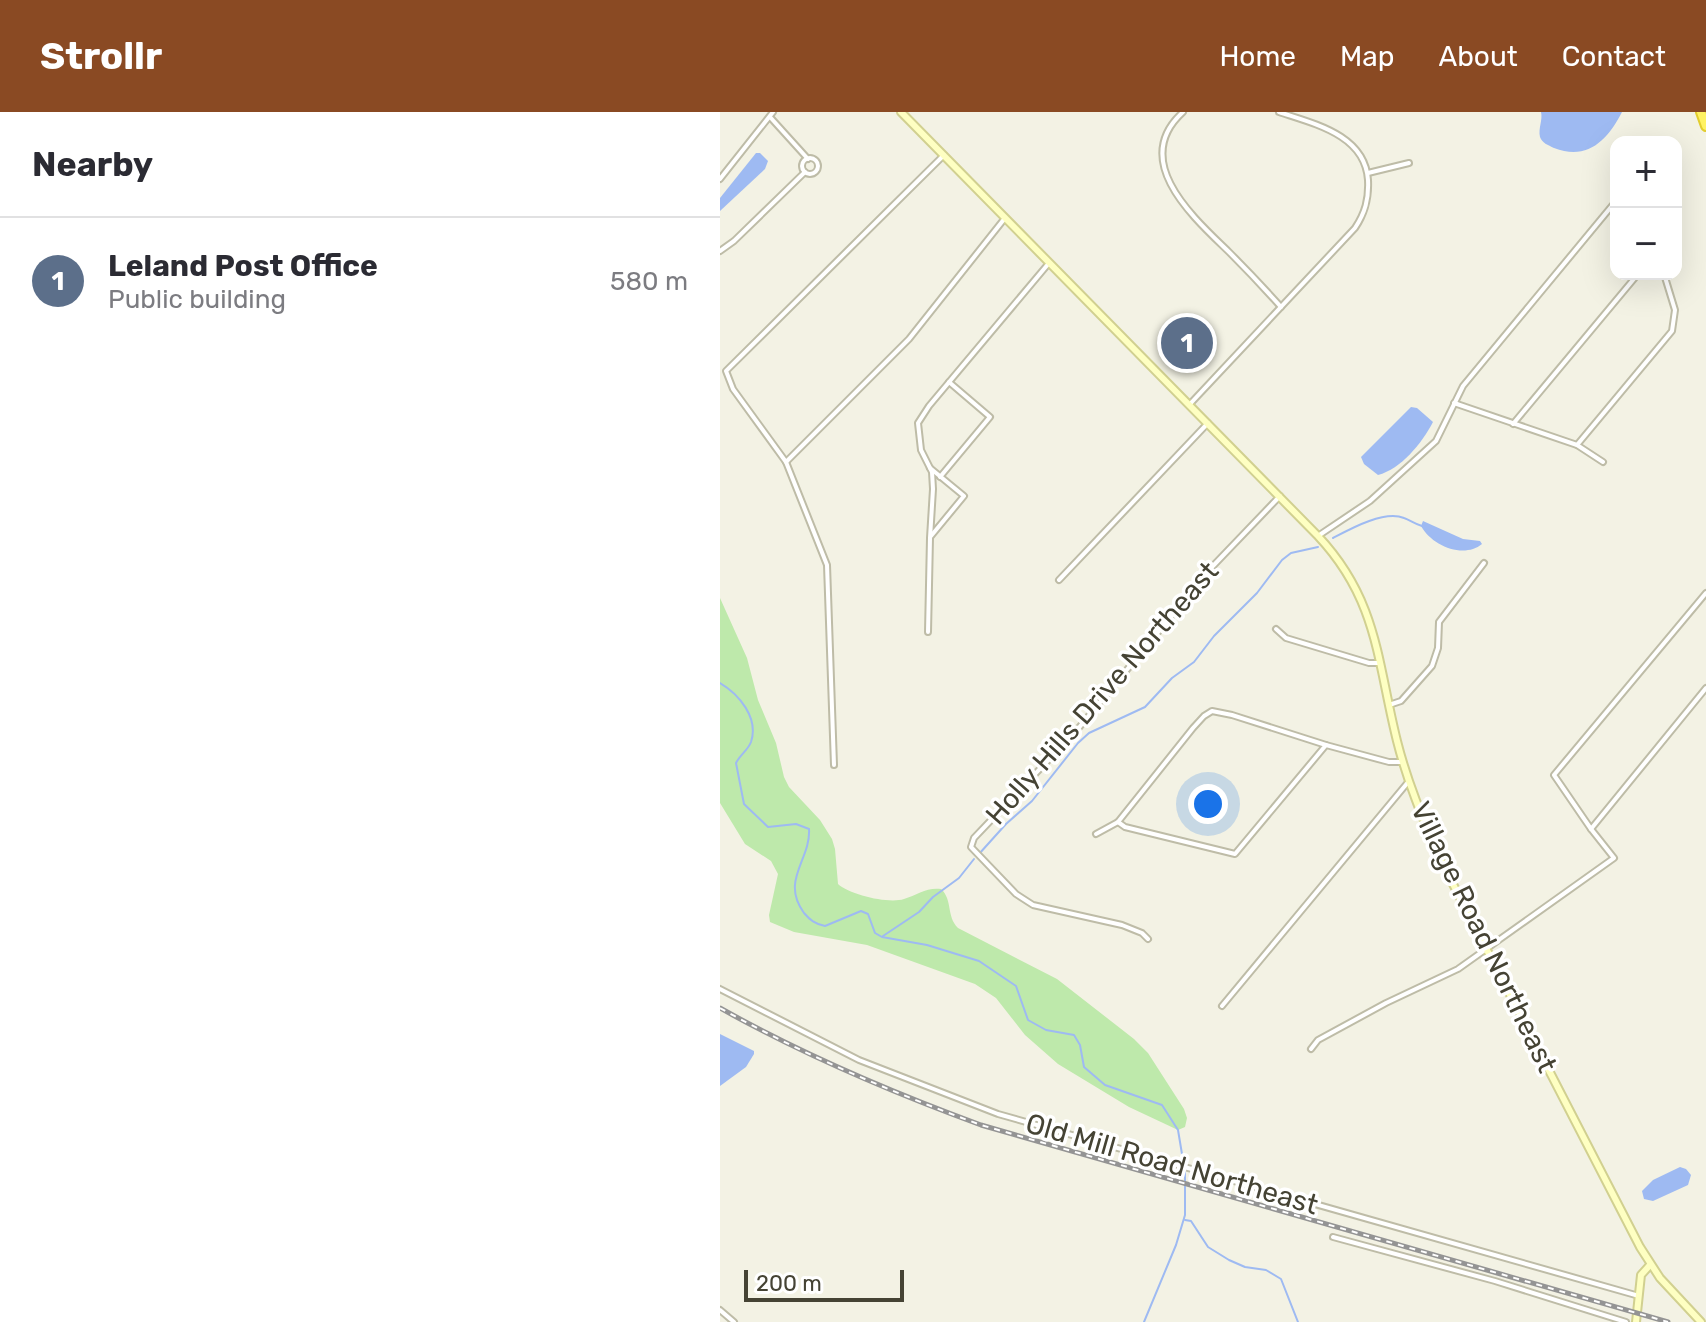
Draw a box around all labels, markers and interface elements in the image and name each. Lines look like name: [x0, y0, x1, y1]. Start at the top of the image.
text: Strollr: [40, 33, 162, 79]
text: Home: [1219, 40, 1296, 73]
text: Map: [1340, 40, 1394, 73]
text: About: [1438, 40, 1518, 73]
text: Contact: [1562, 40, 1666, 73]
map controls: [1610, 136, 1682, 280]
button: +: [1610, 136, 1682, 208]
text: Nearby: [32, 144, 153, 185]
button: −: [1610, 208, 1682, 280]
text: Leland Post Office: [108, 248, 378, 284]
text: 1: [52, 266, 64, 297]
text: 580 m: [610, 266, 688, 297]
text: Public building: [108, 284, 286, 315]
pin: 1: [1161, 313, 1213, 373]
street label: Holly Hills Drive Northeast: [979, 555, 1225, 831]
your location: [1188, 784, 1228, 824]
street label: Village Road Northeast: [1404, 796, 1564, 1078]
street label: Old Mill Road Northeast: [1022, 1106, 1322, 1222]
scale bar: [744, 1266, 904, 1302]
text: 200 m: [756, 1270, 822, 1297]

